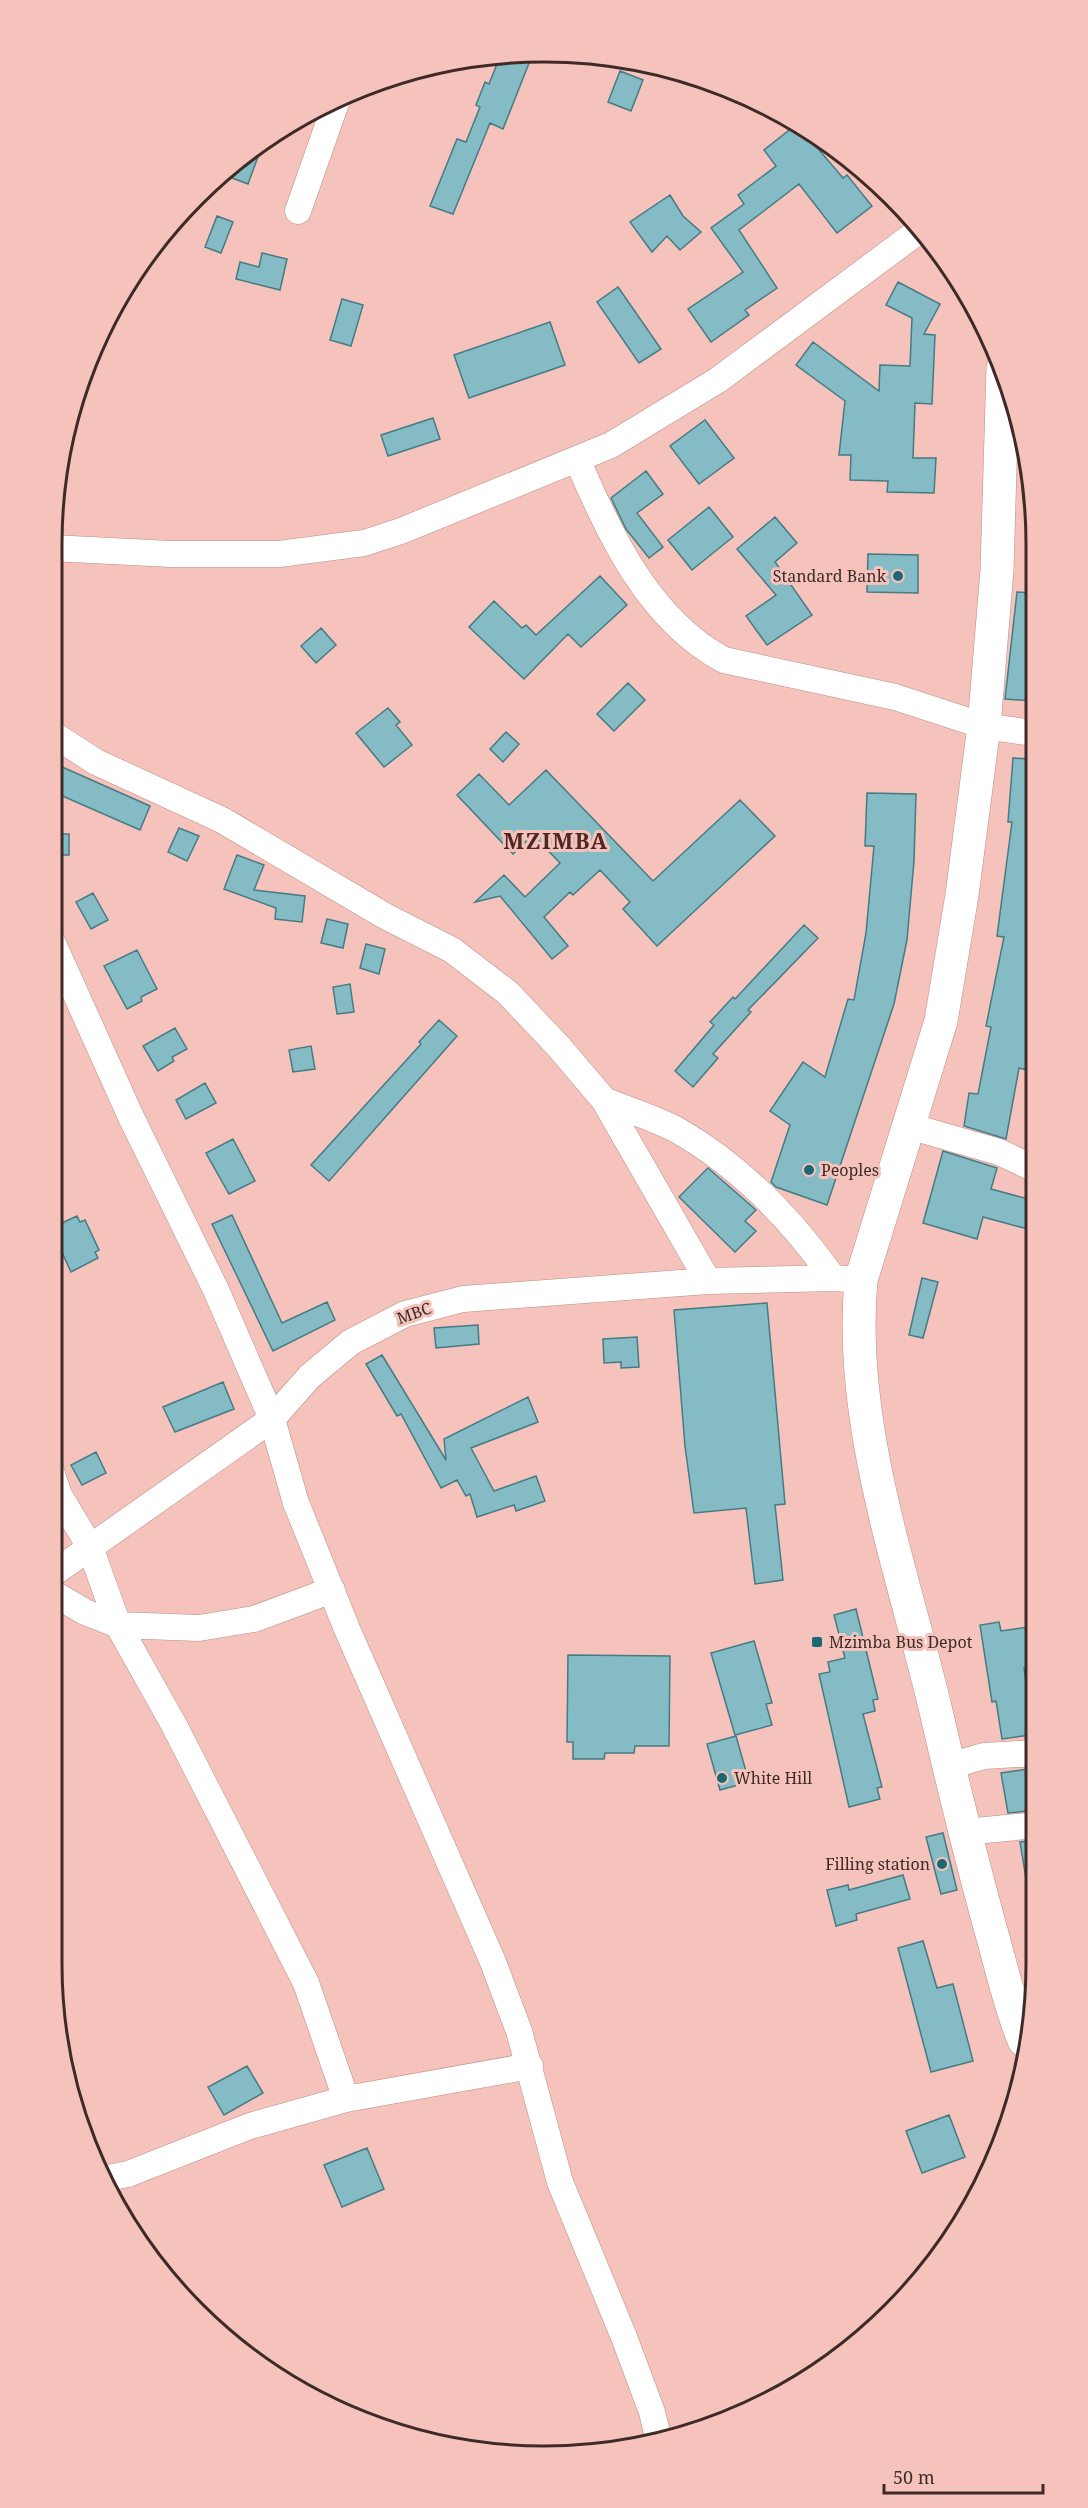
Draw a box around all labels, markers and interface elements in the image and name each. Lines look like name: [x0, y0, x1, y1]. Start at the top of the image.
place label: Standard Bank: [773, 565, 887, 587]
marker: Standard Bank: [891, 569, 905, 583]
district label: MZIMBA: [503, 825, 609, 855]
place label: Peoples: [821, 1159, 879, 1181]
marker: Peoples: [802, 1163, 816, 1177]
street label: MBC: [394, 1297, 434, 1329]
place label: Mzimba Bus Depot: [829, 1631, 973, 1653]
marker: Mzimba Bus Depot: [810, 1635, 824, 1649]
place label: White Hill: [734, 1767, 812, 1789]
marker: White Hill: [715, 1771, 729, 1785]
place label: Filling station: [825, 1853, 930, 1875]
marker: Filling station: [935, 1857, 949, 1871]
scale bar: [884, 2457, 1043, 2495]
text: 50 m: [893, 2465, 935, 2489]

